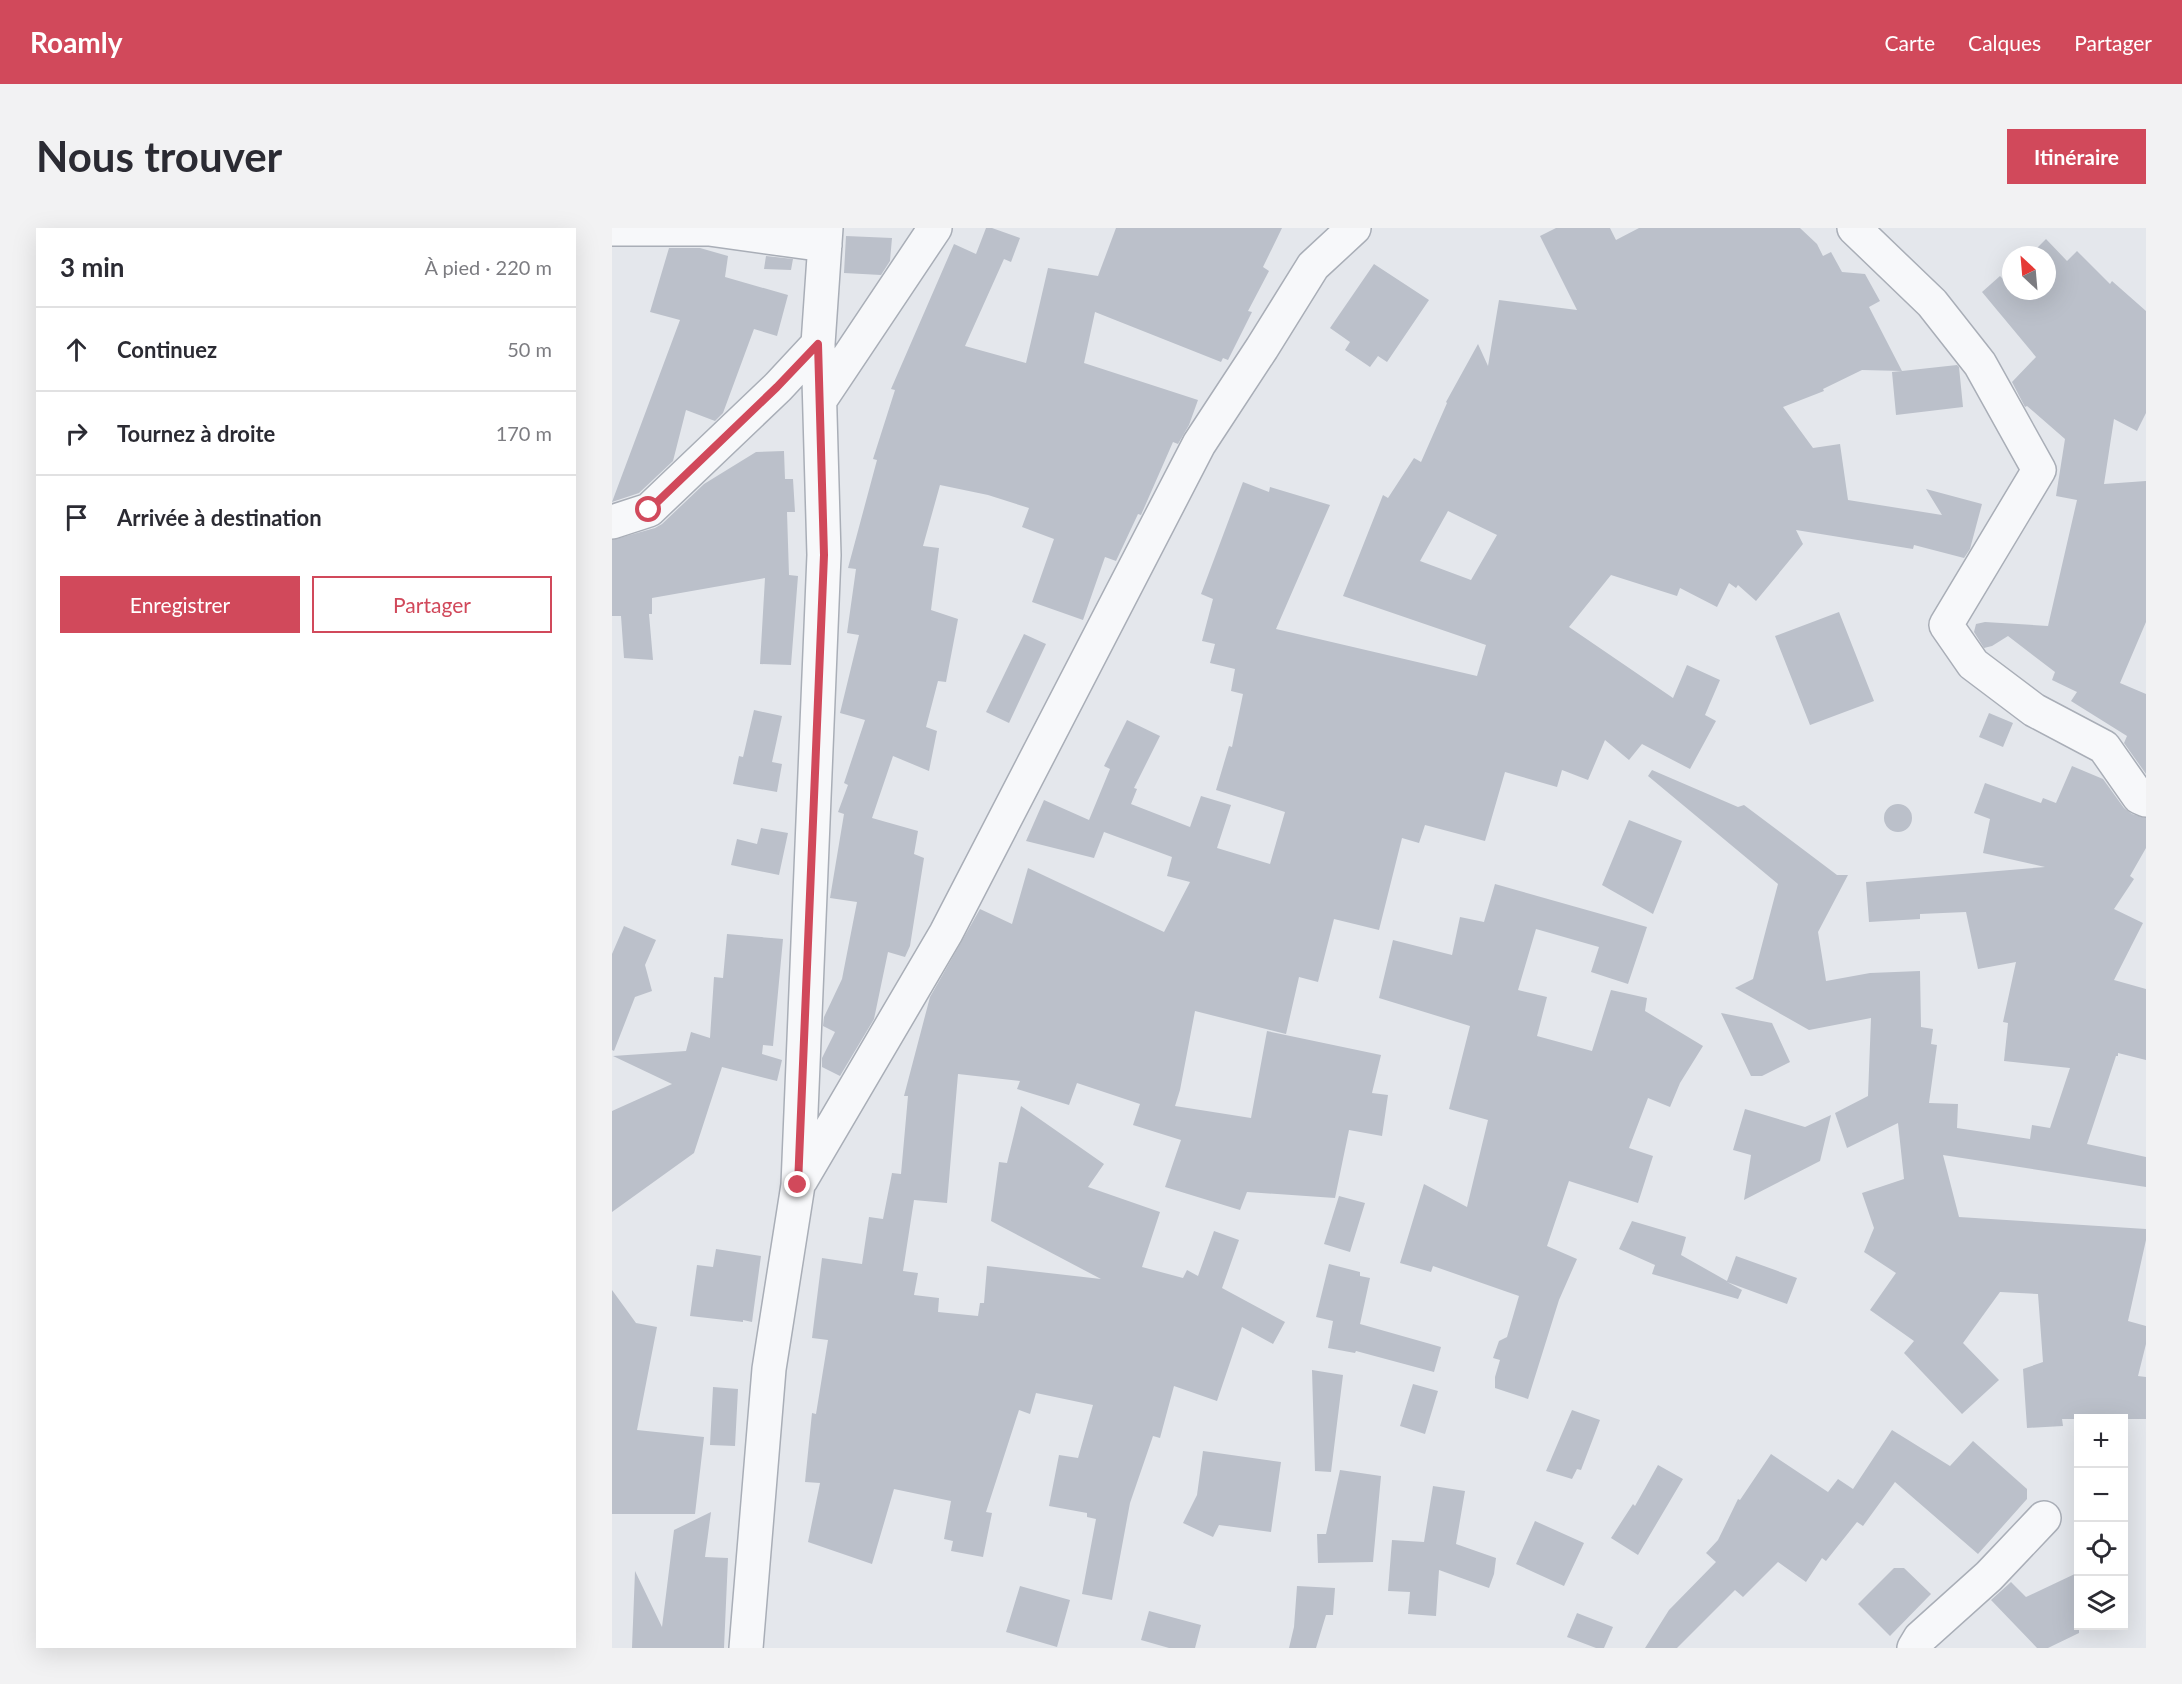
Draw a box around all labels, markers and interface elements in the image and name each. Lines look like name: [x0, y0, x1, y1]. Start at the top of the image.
text: Roamly: [30, 25, 123, 59]
text: Carte: [1884, 30, 1935, 55]
text: Calques: [1968, 30, 2041, 55]
text: Partager: [2074, 30, 2152, 55]
button: Itinéraire: [2007, 129, 2146, 184]
text: Nous trouver: [36, 131, 282, 181]
north arrow: [2002, 246, 2056, 300]
text: 3 min: [60, 251, 124, 283]
text: À pied · 220 m: [424, 255, 552, 279]
icon: ahead: [60, 333, 93, 366]
text: Continuez: [117, 336, 217, 363]
text: 50 m: [507, 337, 552, 361]
icon: right: [60, 417, 93, 450]
text: Tournez à droite: [117, 420, 275, 447]
text: 170 m: [496, 421, 552, 445]
route start: [635, 496, 661, 522]
icon: arrive: [60, 501, 93, 534]
text: Arrivée à destination: [117, 504, 322, 531]
button: Enregistrer: [60, 576, 300, 633]
button: Partager: [312, 576, 552, 633]
route end: [784, 1171, 810, 1197]
map controls: [2074, 1414, 2128, 1630]
button: +: [2074, 1414, 2128, 1468]
button: −: [2074, 1468, 2128, 1522]
button: locate: [2074, 1522, 2128, 1576]
button: layers: [2074, 1576, 2128, 1630]

